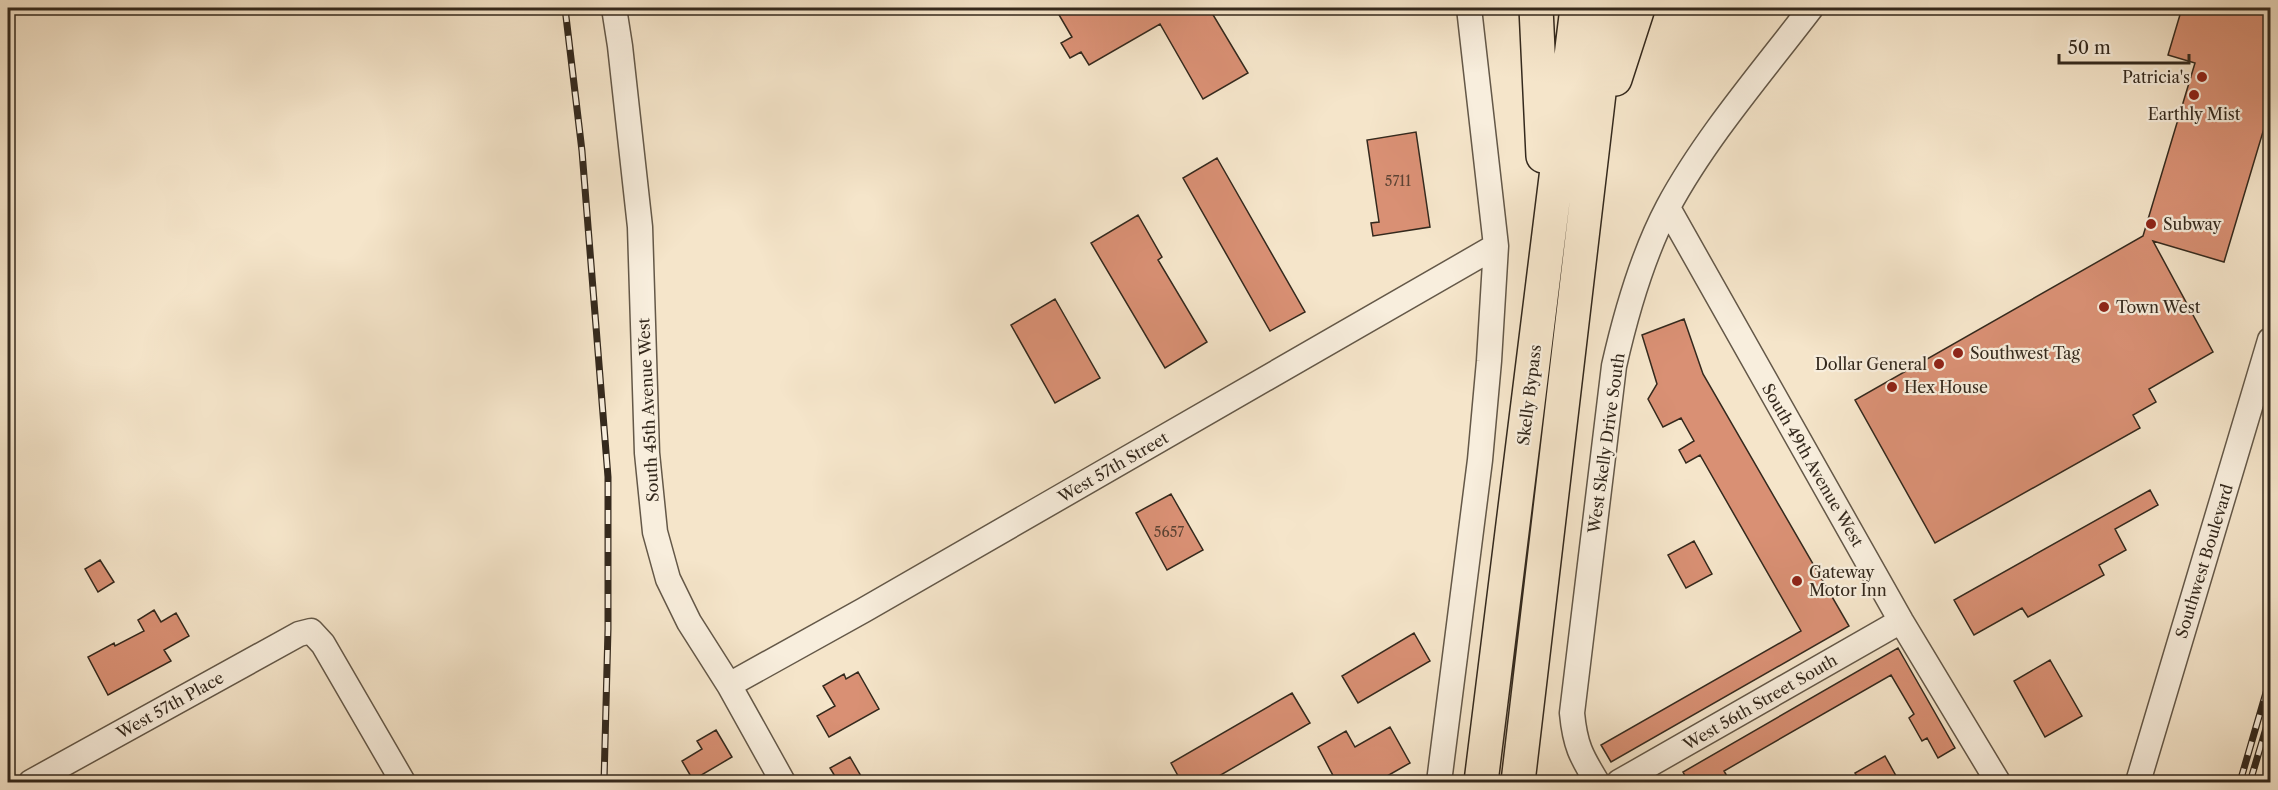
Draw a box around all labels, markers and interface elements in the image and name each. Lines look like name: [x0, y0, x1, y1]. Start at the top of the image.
scale bar: [2059, 27, 2190, 65]
text: 50 m: [2068, 37, 2111, 59]
place label: Patricia's: [2122, 67, 2190, 87]
marker: Patricia's: [2195, 70, 2209, 84]
marker: Earthly Mist: [2187, 88, 2201, 102]
place label: Earthly Mist: [2148, 104, 2241, 124]
house number: 5711: [1385, 172, 1411, 190]
place label: Subway: [2163, 214, 2223, 234]
marker: Subway: [2144, 217, 2158, 231]
place label: Town West: [2116, 297, 2201, 317]
marker: Town West: [2097, 300, 2111, 314]
street label: South 45th Avenue West: [633, 317, 663, 503]
street label: Skelly Bypass: [1513, 343, 1545, 447]
place label: Southwest Tag: [1970, 343, 2081, 363]
marker: Southwest Tag: [1951, 346, 1965, 360]
street label: West Skelly Drive South: [1583, 352, 1629, 535]
place label: Dollar General: [1815, 354, 1927, 374]
marker: Dollar General: [1932, 357, 1946, 371]
place label: Hex House: [1904, 377, 1988, 397]
street label: South 49th Avenue West: [1758, 380, 1868, 551]
marker: Hex House: [1885, 380, 1899, 394]
street label: West 57th Street: [1054, 427, 1172, 507]
street label: Southwest Boulevard: [2171, 481, 2237, 641]
house number: 5657: [1154, 523, 1184, 541]
place label: Gateway Motor Inn: [1809, 562, 1887, 600]
marker: Gateway Motor Inn: [1790, 574, 1804, 588]
street label: West 56th Street South: [1679, 650, 1841, 755]
street label: West 57th Place: [112, 667, 227, 743]

